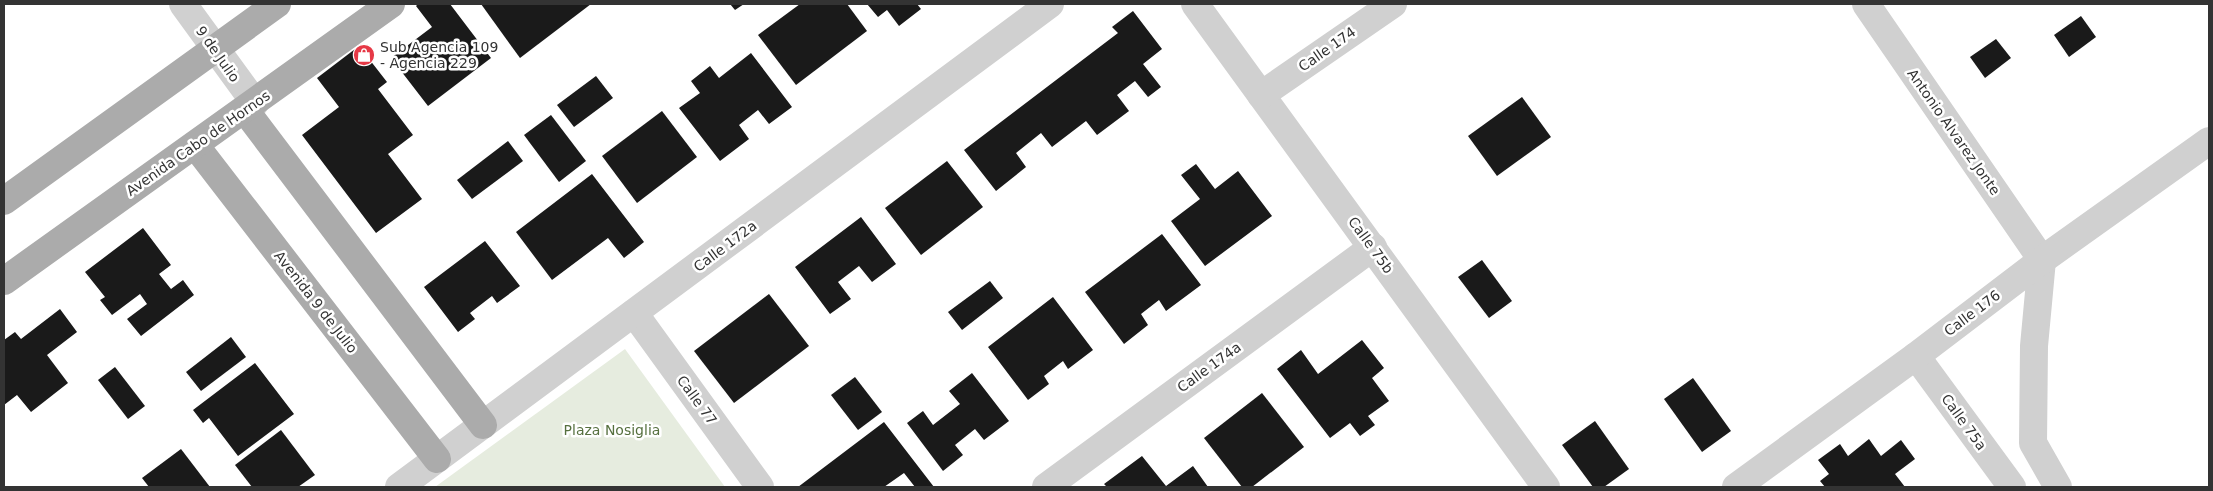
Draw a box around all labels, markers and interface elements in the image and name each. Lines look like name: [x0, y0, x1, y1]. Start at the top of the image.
street label: 9 de Julio: [193, 23, 243, 85]
street label: Calle 174: [1295, 23, 1359, 74]
place label: Sub Agencia 109 - Agencia 229: [380, 39, 498, 71]
shop icon: Sub Agencia 109 - Agencia 229: [352, 43, 376, 67]
street label: Antonio Alvarez Jonte: [1904, 66, 2004, 198]
street label: Avenida Cabo de Hornos: [123, 87, 273, 199]
street label: Calle 75b: [1345, 214, 1397, 276]
street label: Calle 172a: [690, 217, 760, 275]
street label: Avenida 9 de Julio: [271, 248, 361, 356]
street label: Calle 176: [1941, 287, 2003, 339]
street label: Calle 174a: [1174, 339, 1244, 395]
street label: Calle 77: [674, 372, 720, 428]
street label: Calle 75a: [1938, 391, 1990, 453]
park label: Plaza Nosiglia: [564, 422, 660, 438]

